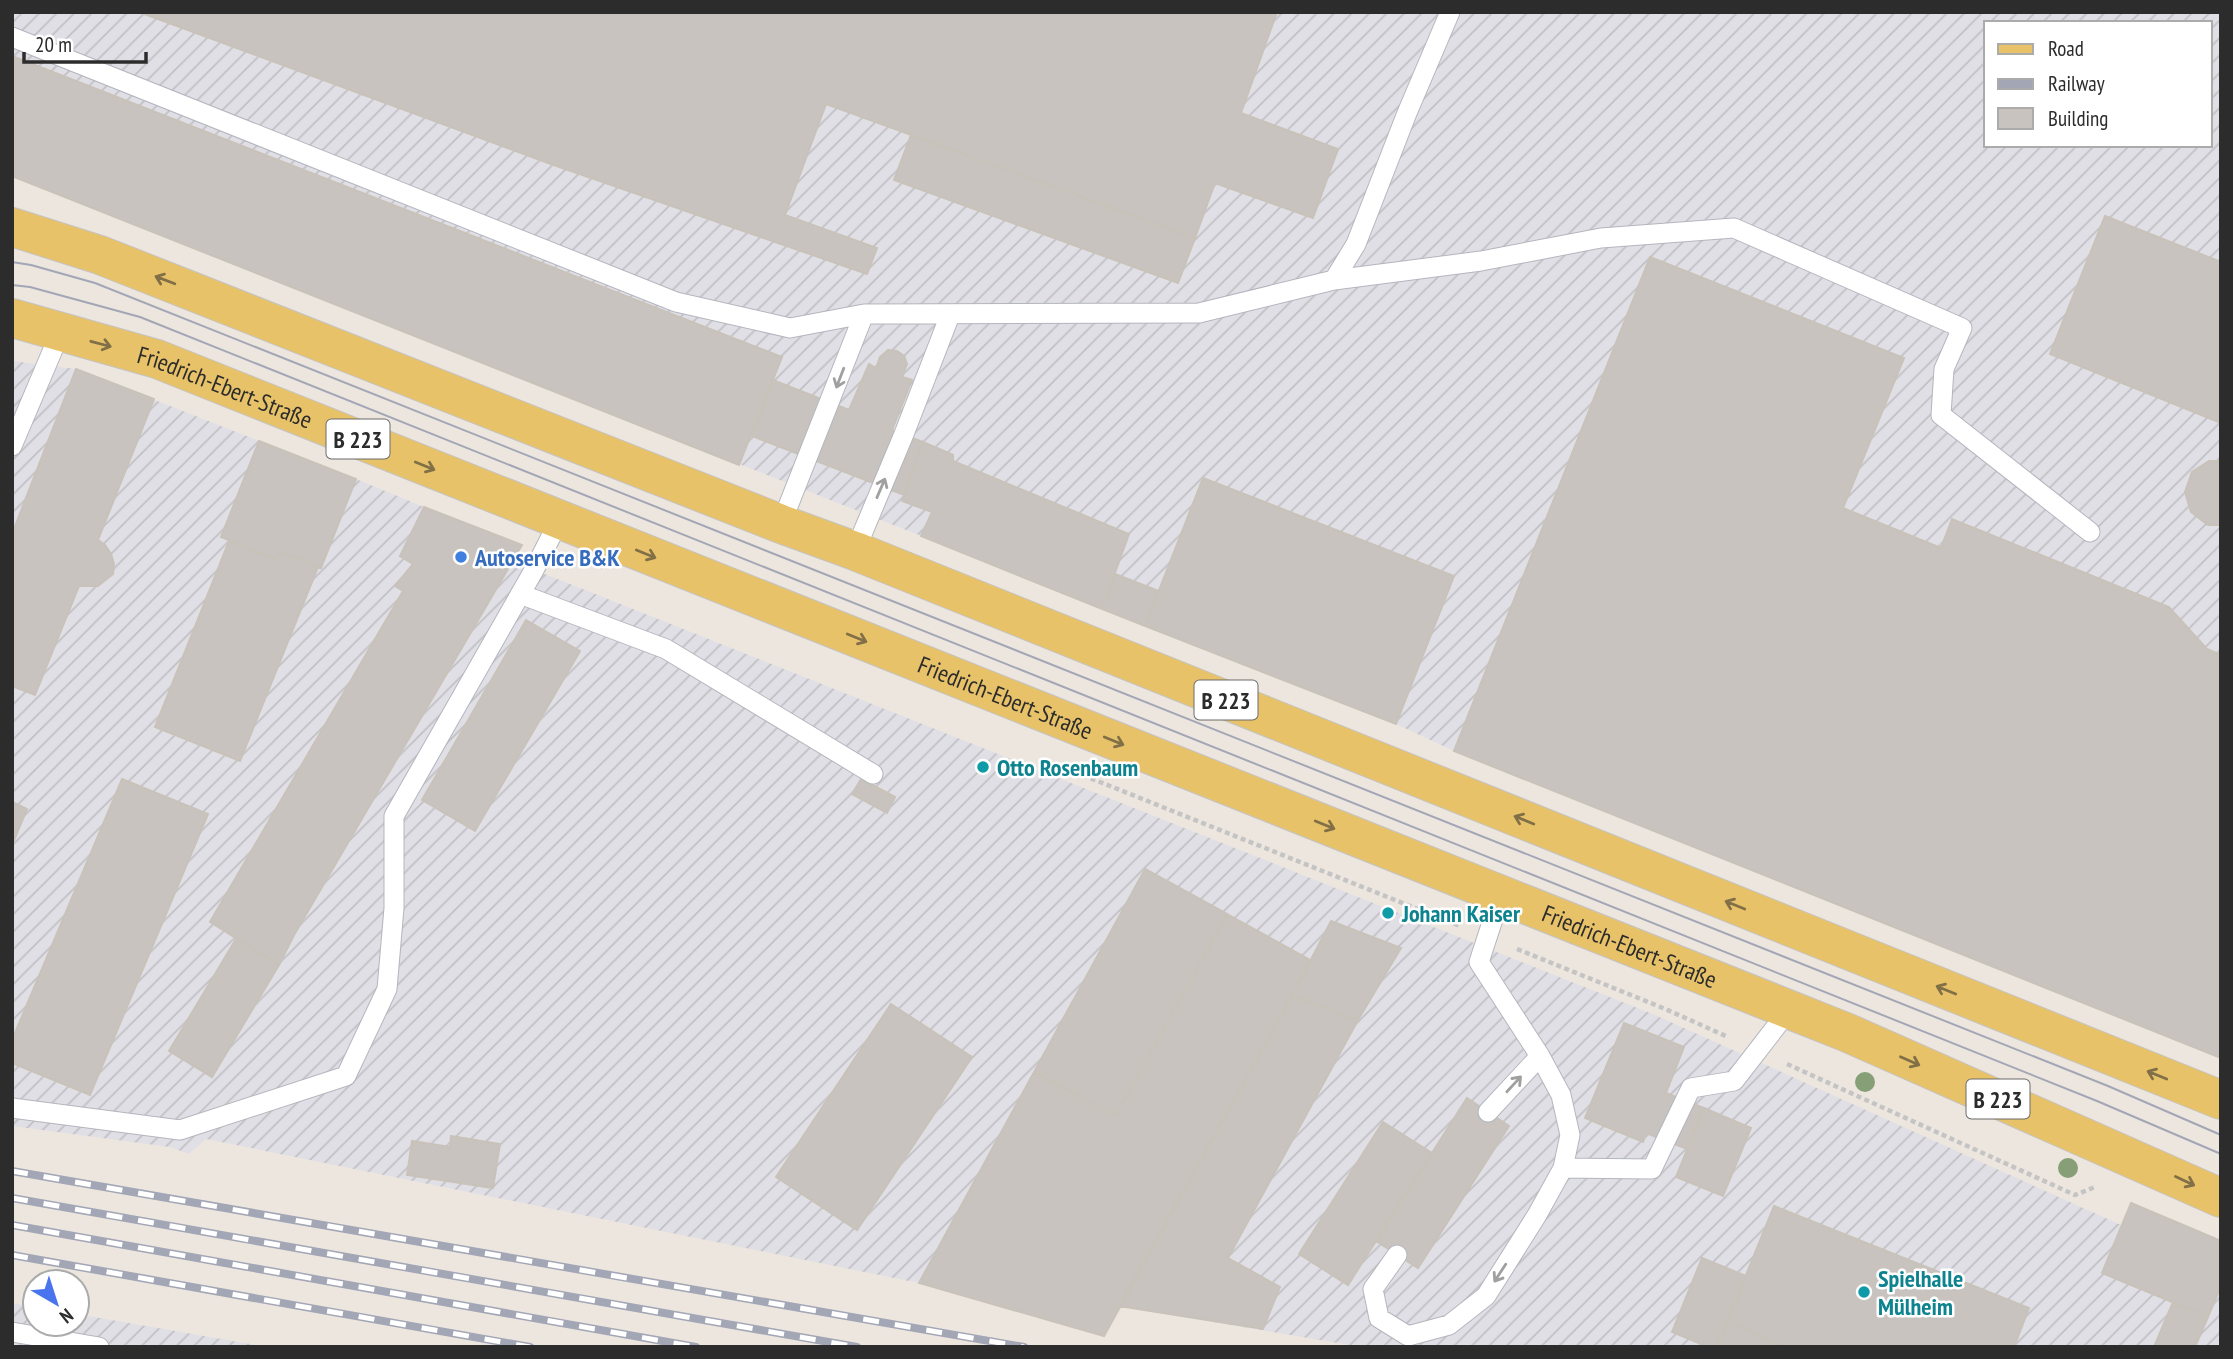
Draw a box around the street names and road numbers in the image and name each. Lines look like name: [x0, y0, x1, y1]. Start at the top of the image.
street label: Friedrich-Ebert-Straße: [134, 339, 317, 435]
road number: B 223: [326, 420, 390, 458]
street label: Friedrich-Ebert-Straße: [914, 648, 1097, 746]
road number: B 223: [1194, 680, 1258, 720]
street label: Friedrich-Ebert-Straße: [1538, 897, 1722, 995]
road number: B 223: [1966, 1080, 2030, 1118]

